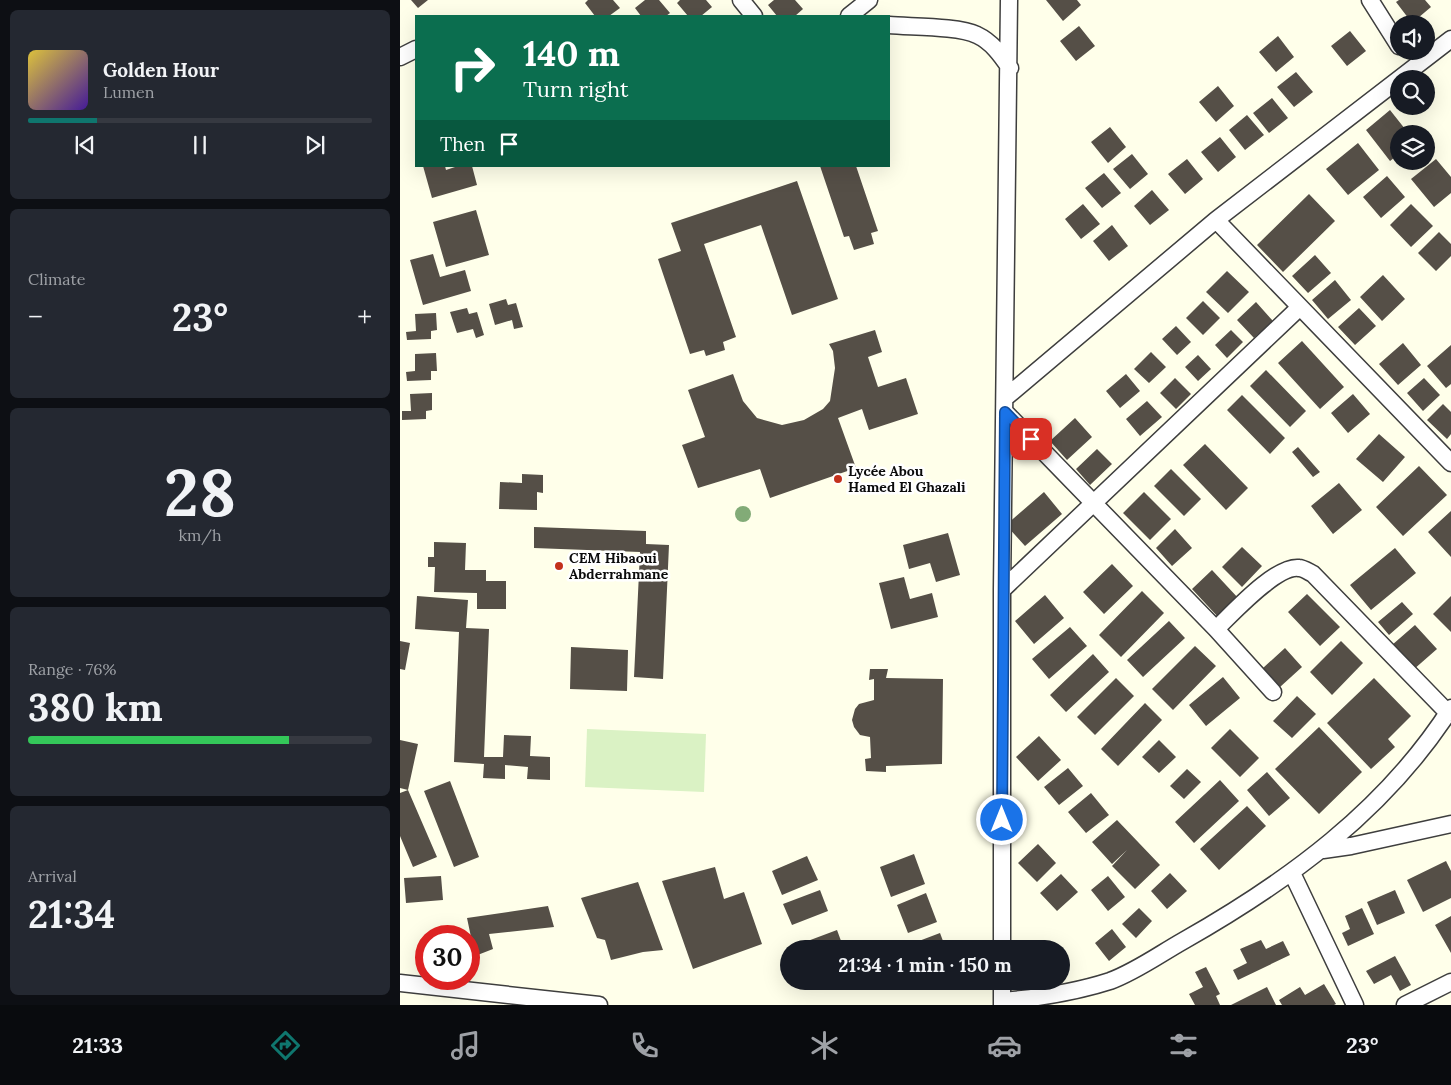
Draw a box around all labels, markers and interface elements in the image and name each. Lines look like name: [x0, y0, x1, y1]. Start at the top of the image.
map controls: [1390, 15, 1435, 170]
button: sound: [1390, 15, 1435, 60]
text: 140 m: [523, 31, 620, 76]
icon: right: [440, 35, 505, 100]
text: Golden Hour: [103, 58, 219, 82]
button: search: [1390, 70, 1435, 115]
text: Turn right: [523, 75, 628, 103]
text: Lumen: [103, 82, 155, 102]
button: layers: [1390, 125, 1435, 170]
icon: arrive: [495, 130, 523, 158]
icon: previous: [71, 131, 99, 159]
icon: pause: [186, 131, 214, 159]
icon: next: [301, 131, 329, 159]
text: Then: [440, 132, 485, 156]
text: Climate: [28, 269, 85, 289]
text: 23°: [172, 293, 228, 341]
text: −: [28, 299, 43, 335]
text: +: [357, 299, 372, 335]
pin: [1010, 418, 1052, 460]
icon: arrive: [1017, 425, 1045, 453]
text: 28: [164, 451, 236, 534]
place label: Lycée Abou Hamed El Ghazali: [848, 462, 966, 496]
marker: Lycée Abou Hamed El Ghazali: [832, 473, 844, 485]
text: km/h: [178, 525, 222, 545]
place label: CEM Hibaoui Abderrahmane: [569, 549, 669, 583]
marker: CEM Hibaoui Abderrahmane: [553, 560, 565, 572]
text: Range · 76%: [28, 659, 116, 679]
text: 380 km: [28, 683, 163, 731]
position arrow: [975, 793, 1027, 845]
text: Arrival: [28, 866, 77, 886]
text: 21:34: [28, 890, 115, 938]
speed limit sign: 30: [415, 925, 480, 990]
text: 21:34 · 1 min · 150 m: [838, 953, 1012, 977]
icon: directions: [268, 1028, 303, 1063]
icon: music: [448, 1028, 483, 1063]
icon: phone: [627, 1028, 662, 1063]
icon: climate: [807, 1028, 842, 1063]
icon: car: [987, 1028, 1022, 1063]
icon: filters: [1166, 1028, 1201, 1063]
text: 21:33: [72, 1031, 123, 1059]
text: 23°: [1346, 1031, 1379, 1059]

